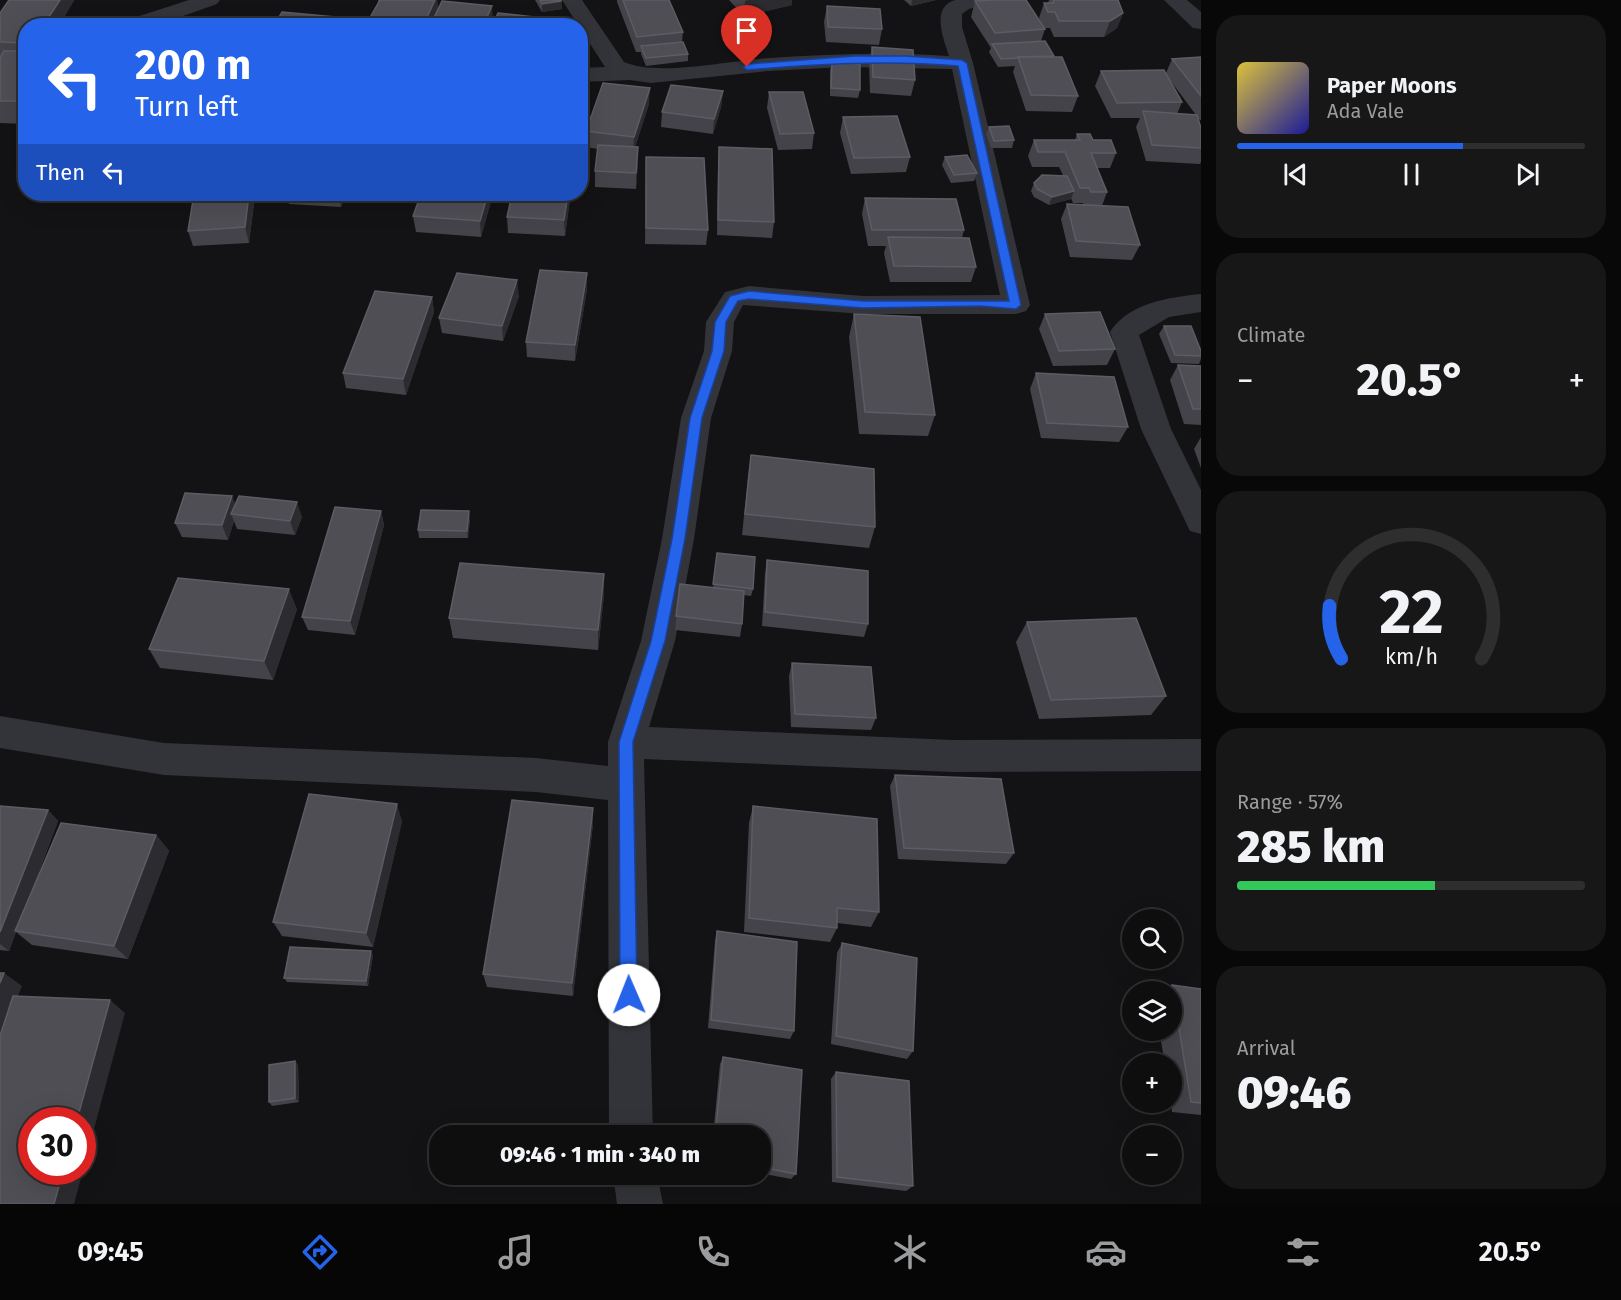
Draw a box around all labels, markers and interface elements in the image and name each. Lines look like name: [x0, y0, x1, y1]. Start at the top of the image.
pin: [721, 5, 772, 67]
icon: arrive: [730, 14, 763, 47]
text: 200 m: [135, 40, 251, 90]
icon: left: [36, 42, 114, 120]
text: Paper Moons: [1327, 72, 1457, 99]
text: Turn left: [135, 91, 238, 123]
text: Ada Vale: [1327, 99, 1404, 123]
icon: left: [97, 156, 130, 189]
icon: previous: [1279, 158, 1312, 191]
icon: pause: [1395, 158, 1428, 191]
icon: next: [1511, 158, 1544, 191]
text: Then: [36, 159, 85, 186]
text: Climate: [1237, 323, 1305, 347]
text: 20.5°: [1356, 353, 1466, 407]
text: −: [1237, 361, 1254, 401]
text: +: [1569, 361, 1585, 401]
text: 22: [1379, 575, 1443, 650]
text: km/h: [1384, 644, 1438, 670]
text: Range · 57%: [1237, 790, 1343, 814]
text: 285 km: [1237, 820, 1385, 874]
map controls: [1122, 909, 1182, 1185]
button: search: [1122, 909, 1182, 969]
position arrow: [597, 963, 661, 1027]
button: layers: [1122, 981, 1182, 1041]
text: Arrival: [1237, 1036, 1296, 1060]
button: +: [1122, 1053, 1182, 1113]
text: 09:46: [1237, 1066, 1351, 1120]
speed limit sign: 30: [18, 1107, 96, 1185]
button: −: [1122, 1125, 1182, 1185]
text: 09:46 · 1 min · 340 m: [500, 1141, 700, 1168]
icon: directions: [299, 1231, 341, 1273]
icon: music: [495, 1231, 537, 1273]
icon: phone: [692, 1231, 734, 1273]
icon: climate: [889, 1231, 931, 1273]
icon: car: [1085, 1231, 1127, 1273]
icon: filters: [1282, 1231, 1324, 1273]
text: 09:45: [77, 1236, 144, 1268]
text: 20.5°: [1479, 1236, 1544, 1268]

